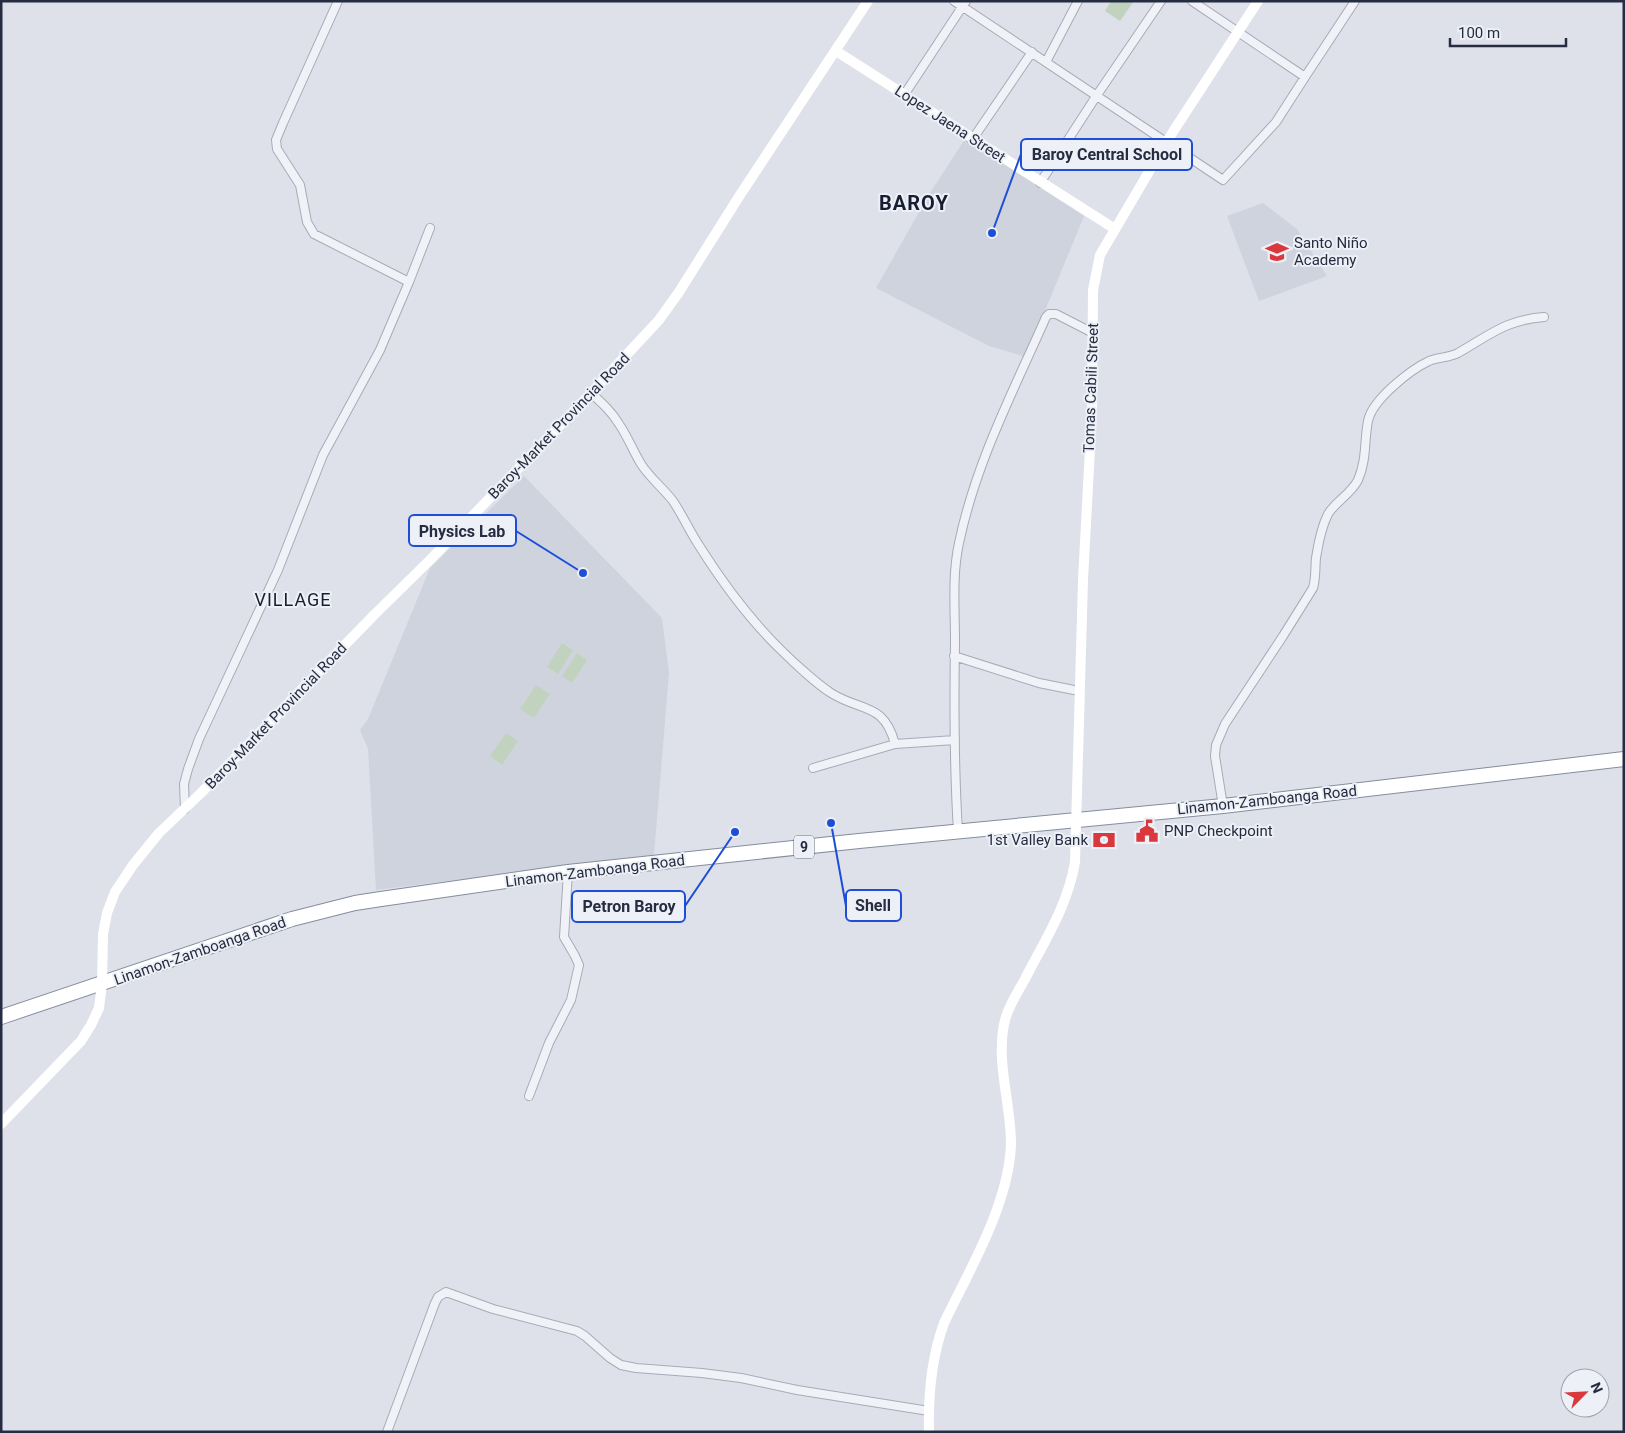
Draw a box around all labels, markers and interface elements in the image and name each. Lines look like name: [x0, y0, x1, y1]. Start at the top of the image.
scale bar: [1450, 15, 1566, 47]
text: 100 m: [1458, 24, 1500, 42]
street label: Lopez Jaena Street: [891, 82, 1009, 167]
callout: Baroy Central School: [1021, 139, 1192, 170]
text: Baroy Central School: [1032, 145, 1182, 164]
district label: BAROY: [879, 191, 949, 215]
place label: Santo Niño Academy: [1294, 234, 1368, 269]
school or university icon: Santo Niño Academy: [1264, 239, 1290, 265]
street label: Tomas Cabili Street: [1080, 323, 1102, 453]
street label: Baroy-Market Provincial Road: [484, 349, 634, 503]
callout: Physics Lab: [409, 515, 516, 546]
text: Physics Lab: [419, 522, 505, 541]
district label: VILLAGE: [254, 589, 332, 610]
street label: Baroy-Market Provincial Road: [201, 639, 351, 793]
street label: Linamon-Zamboanga Road: [1176, 782, 1358, 818]
public building icon: PNP Checkpoint: [1134, 818, 1160, 844]
place label: PNP Checkpoint: [1164, 822, 1273, 840]
bank icon: 1st Valley Bank: [1091, 827, 1117, 853]
place label: 1st Valley Bank: [986, 831, 1088, 849]
road number: 9: [794, 836, 814, 859]
street label: Linamon-Zamboanga Road: [504, 851, 686, 891]
callout: Shell: [846, 890, 901, 921]
callout: Petron Baroy: [572, 891, 685, 922]
text: Shell: [855, 896, 891, 915]
text: Petron Baroy: [582, 897, 677, 916]
street label: Linamon-Zamboanga Road: [112, 913, 288, 989]
north arrow: [1560, 1368, 1610, 1418]
text: N: [1588, 1380, 1606, 1395]

